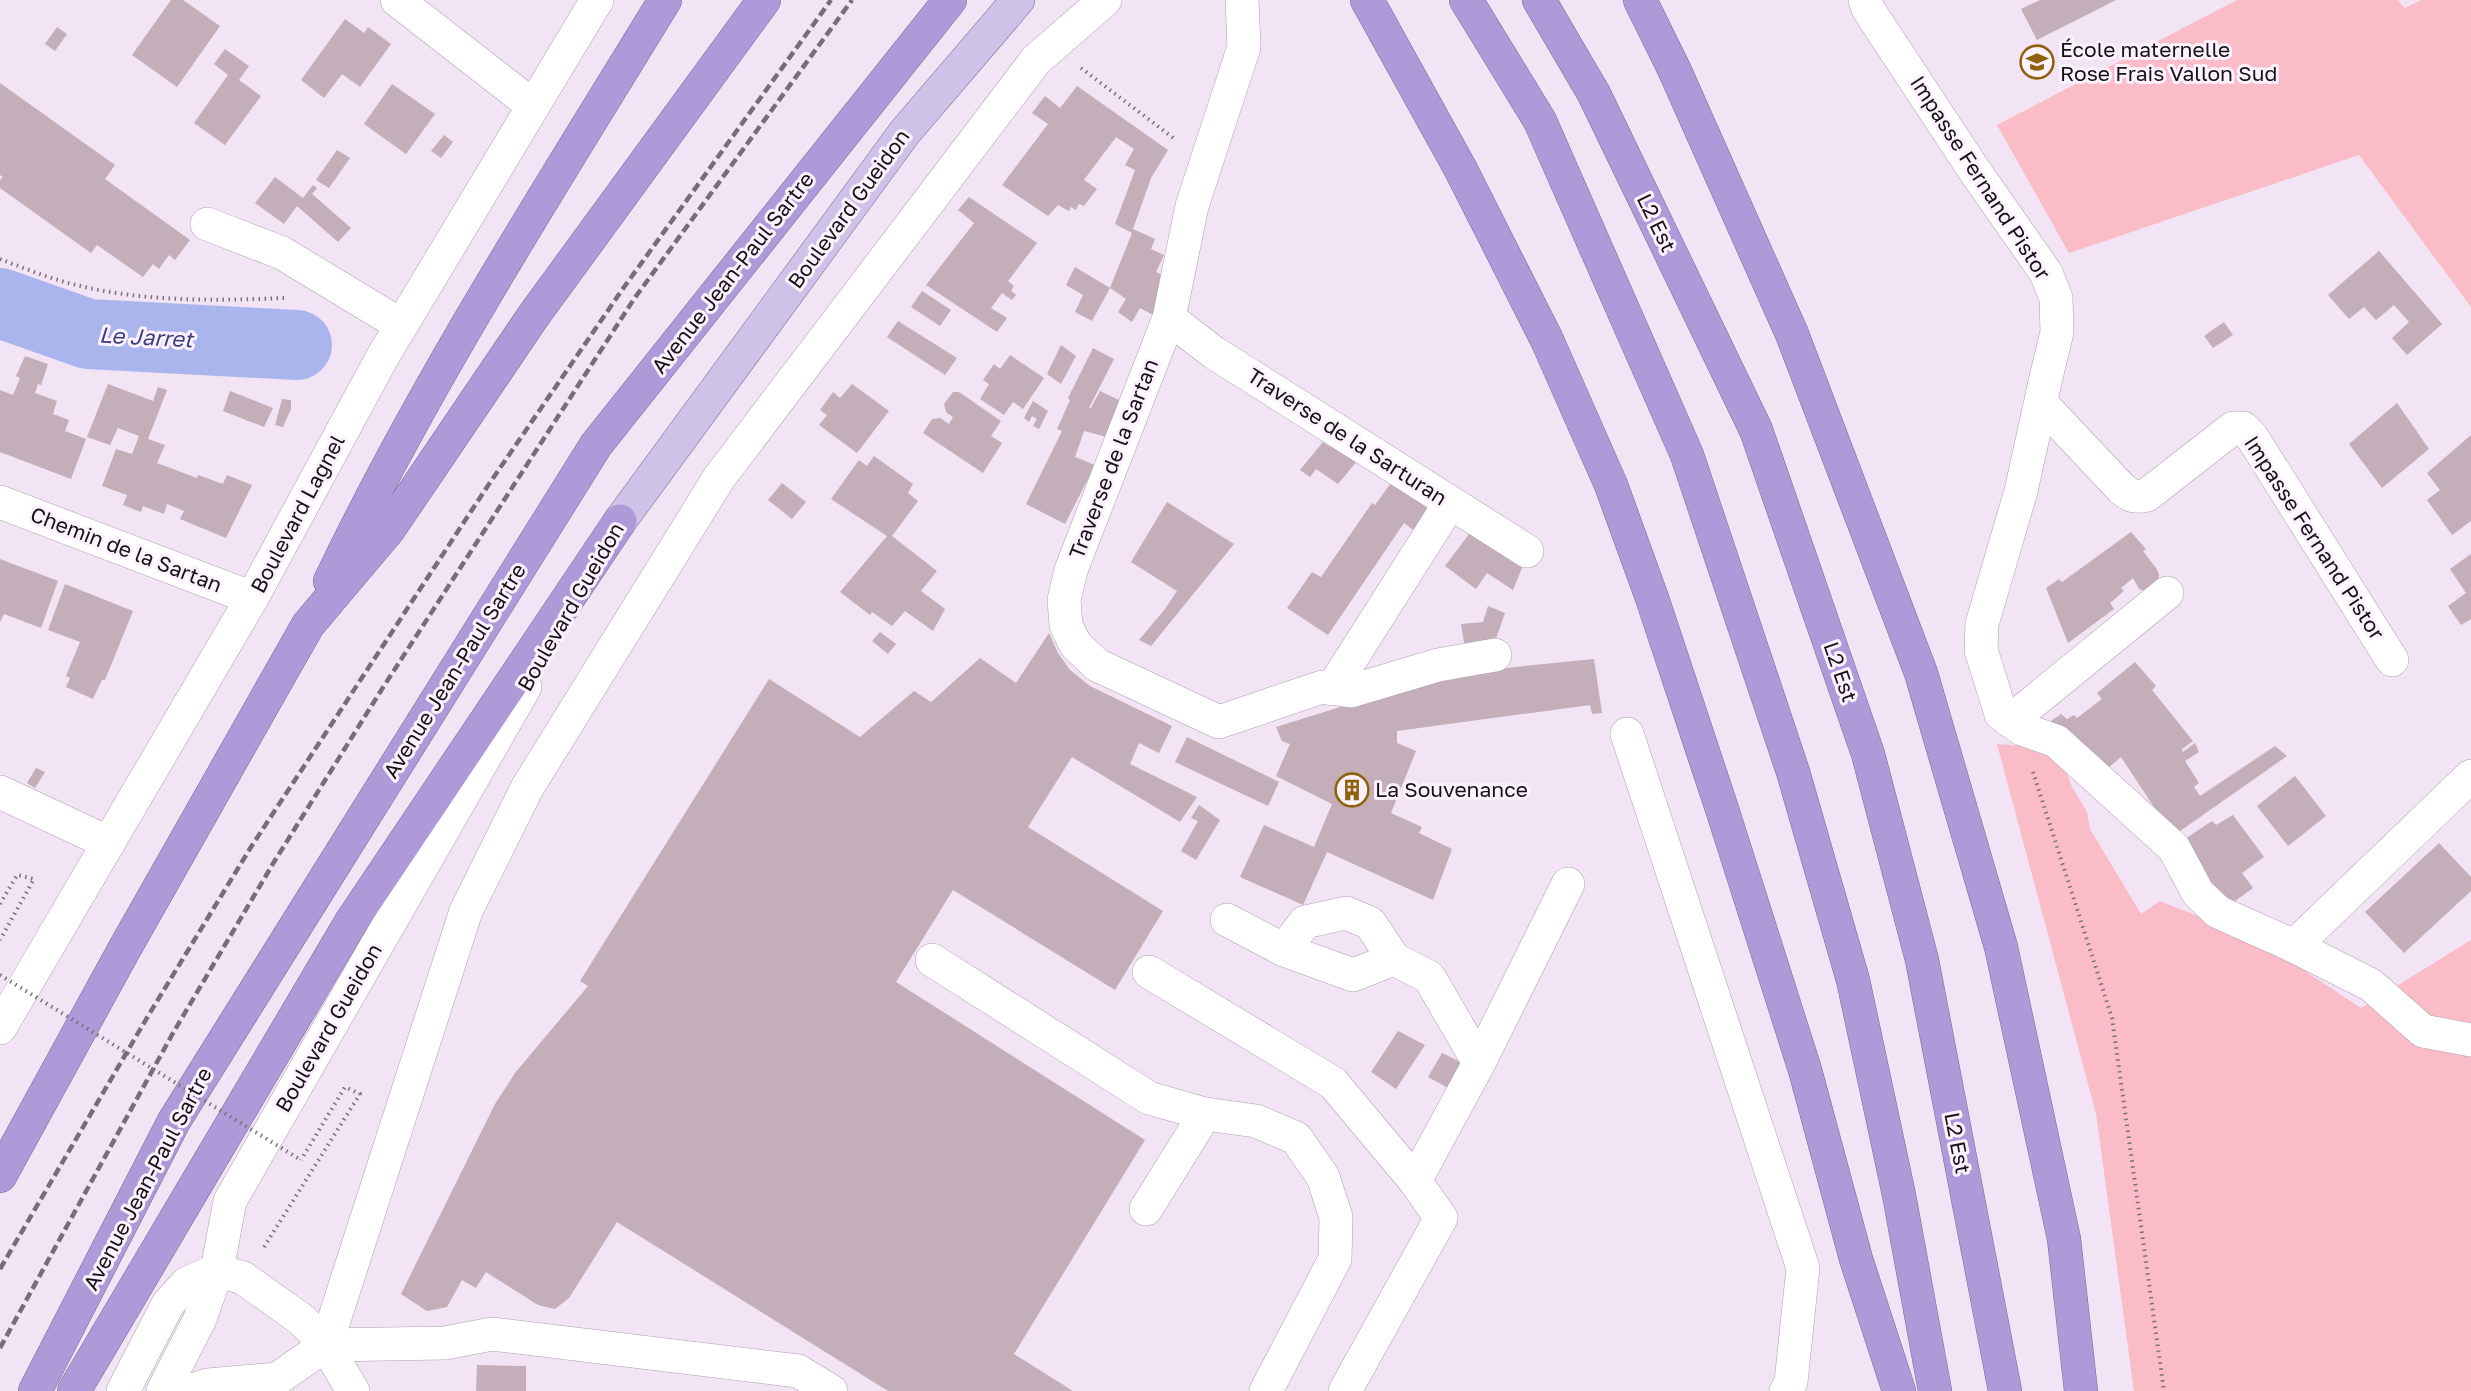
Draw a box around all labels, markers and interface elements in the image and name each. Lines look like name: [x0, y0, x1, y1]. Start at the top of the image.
place label: École maternelle Rose Frais Vallon Sud: [2060, 36, 2277, 86]
school or university icon: École maternelle Rose Frais Vallon Sud: [2019, 44, 2055, 80]
street label: Impasse Fernand Pistor: [1905, 71, 2057, 284]
street label: Boulevard Gueidon: [782, 124, 915, 293]
street label: Avenue Jean-Paul Sartre: [645, 166, 819, 378]
street label: L2 Est: [1632, 189, 1682, 256]
water label: Le Jarret: [99, 321, 196, 353]
street label: Traverse de la Sartan: [1063, 355, 1163, 562]
street label: Traverse de la Sarturan: [1243, 362, 1452, 510]
street label: Boulevard Lagnel: [244, 430, 350, 597]
street label: Impasse Fernand Pistor: [2239, 431, 2391, 644]
street label: Chemin de la Sartan: [27, 501, 226, 598]
street label: Boulevard Gueidon: [511, 517, 629, 696]
street label: Avenue Jean-Paul Sartre: [377, 558, 531, 783]
street label: L2 Est: [1819, 638, 1863, 705]
building icon: La Souvenance: [1334, 772, 1370, 808]
place label: La Souvenance: [1375, 776, 1528, 802]
street label: Boulevard Gueidon: [269, 938, 387, 1117]
street label: Avenue Jean-Paul Sartre: [77, 1063, 217, 1294]
street label: L2 Est: [1939, 1110, 1977, 1176]

